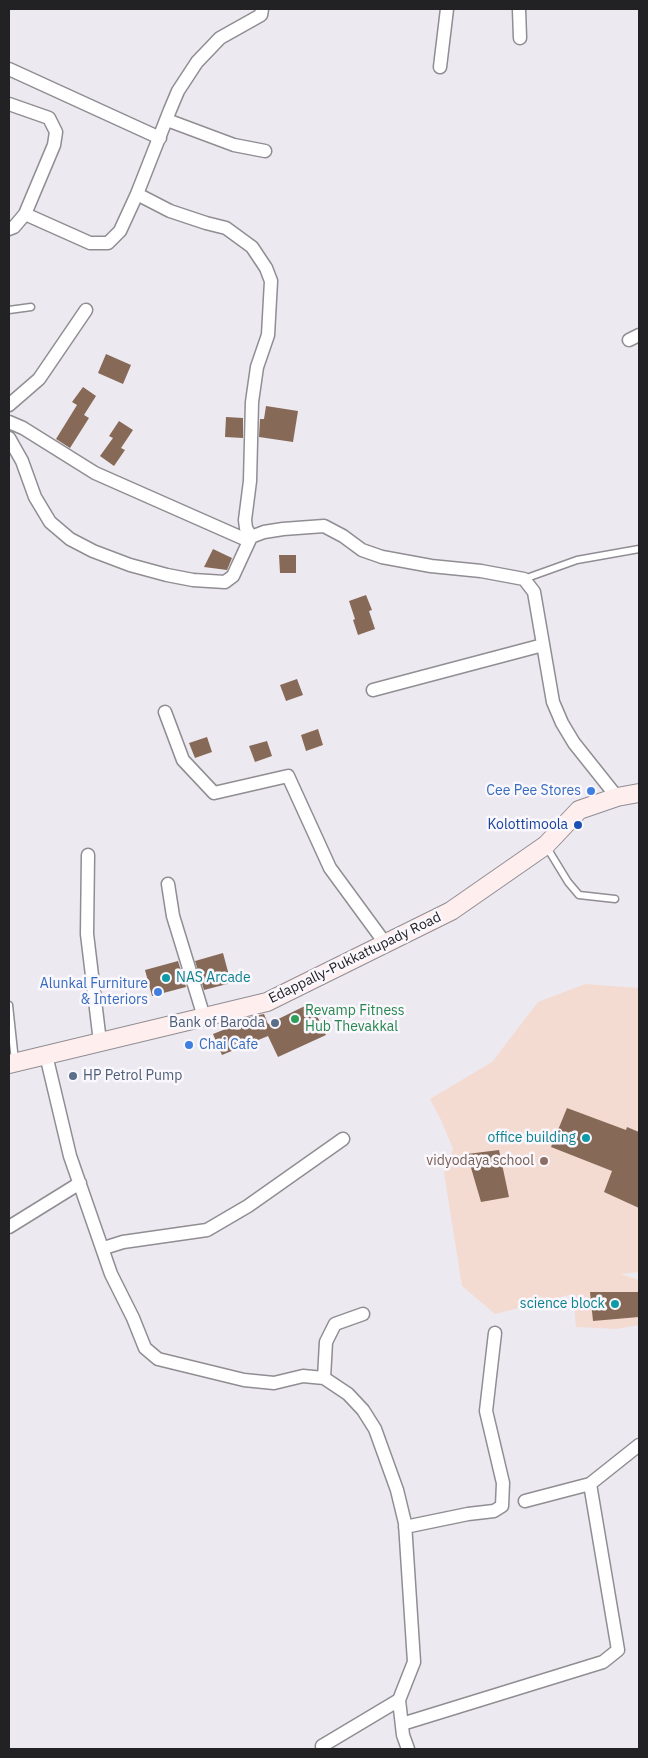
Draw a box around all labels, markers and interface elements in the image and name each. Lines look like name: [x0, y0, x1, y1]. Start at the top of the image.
place label: Cee Pee Stores: [486, 783, 581, 799]
marker: Cee Pee Stores: [585, 785, 597, 797]
place label: Kolottimoola: [488, 817, 568, 833]
marker: Kolottimoola: [572, 819, 584, 831]
street label: Edappally-Pukkattupady Road: [266, 909, 444, 1007]
place label: NAS Arcade: [176, 970, 251, 986]
marker: NAS Arcade: [160, 972, 172, 984]
place label: Alunkal Furniture & Interiors: [40, 976, 148, 1009]
marker: Alunkal Furniture & Interiors: [152, 986, 164, 998]
place label: Revamp Fitness Hub Thevakkal: [305, 1003, 405, 1036]
marker: Revamp Fitness Hub Thevakkal: [289, 1013, 301, 1025]
place label: Bank of Baroda: [169, 1015, 265, 1031]
marker: Bank of Baroda: [269, 1017, 281, 1029]
place label: Chai Cafe: [199, 1037, 258, 1053]
marker: Chai Cafe: [183, 1039, 195, 1051]
place label: HP Petrol Pump: [83, 1068, 182, 1084]
marker: HP Petrol Pump: [67, 1070, 79, 1082]
place label: office building: [487, 1130, 576, 1146]
marker: office building: [580, 1132, 592, 1144]
place label: vidyodaya school: [426, 1153, 534, 1169]
marker: vidyodaya school: [538, 1155, 550, 1167]
place label: science block: [520, 1296, 605, 1312]
marker: science block: [609, 1298, 621, 1310]

